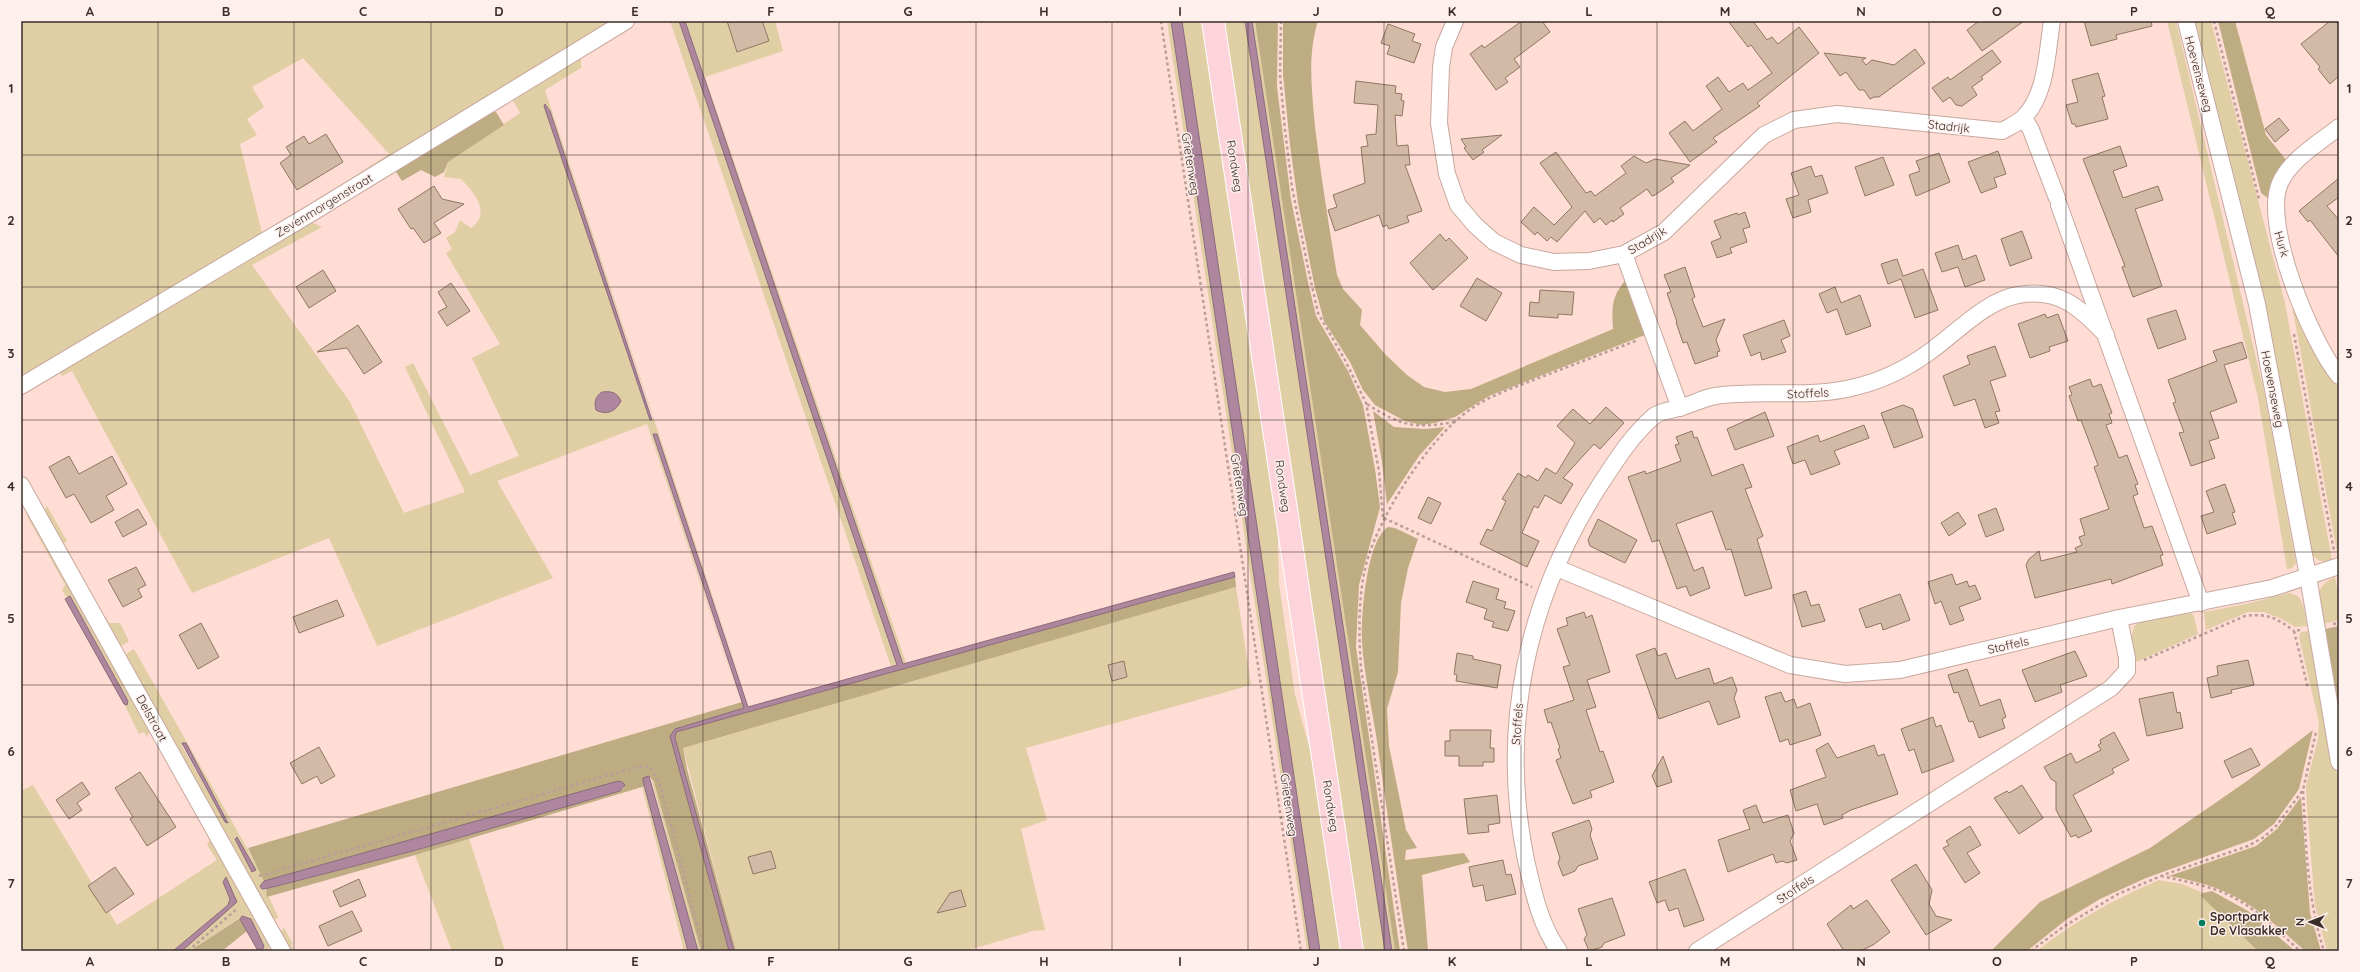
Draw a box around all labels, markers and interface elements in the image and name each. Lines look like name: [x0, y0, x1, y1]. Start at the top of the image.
text: A: [86, 3, 95, 19]
text: B: [222, 3, 230, 19]
text: C: [359, 3, 367, 19]
text: D: [494, 3, 504, 19]
text: E: [631, 3, 639, 19]
text: F: [767, 3, 775, 19]
text: G: [903, 3, 913, 19]
text: H: [1039, 3, 1049, 19]
text: I: [1178, 3, 1182, 19]
text: J: [1312, 3, 1320, 19]
text: K: [1448, 3, 1457, 19]
text: L: [1585, 3, 1593, 19]
text: M: [1720, 3, 1730, 19]
text: N: [1856, 3, 1866, 19]
text: O: [1992, 3, 2002, 19]
text: P: [2130, 3, 2138, 19]
text: Q: [2265, 3, 2276, 19]
street label: Hoevenseweg: [2182, 34, 2216, 114]
text: 1: [8, 80, 14, 96]
text: 1: [2346, 80, 2352, 96]
street label: Stadrijk: [1927, 116, 1971, 136]
street label: Grietenweg: [1179, 132, 1203, 196]
street label: Rondweg: [1223, 139, 1247, 193]
street label: Zevenmorgenstraat: [273, 170, 375, 240]
text: 2: [7, 212, 15, 228]
text: 2: [2345, 212, 2353, 228]
street label: Stadrijk: [1625, 223, 1669, 257]
street label: Hurk: [2271, 229, 2293, 259]
text: 3: [8, 345, 15, 361]
text: 3: [2346, 345, 2353, 361]
street label: Hoevenseweg: [2258, 349, 2288, 429]
street label: Stoffels: [1787, 384, 1830, 402]
street label: Grietenweg: [1228, 453, 1252, 517]
street label: Rondweg: [1272, 459, 1294, 513]
text: 4: [7, 478, 15, 494]
text: 4: [2345, 478, 2353, 494]
text: 5: [7, 610, 15, 626]
text: 5: [2345, 610, 2353, 626]
street label: Stoffels: [1986, 633, 2030, 657]
street label: Delstraat: [133, 692, 171, 744]
street label: Stoffels: [1508, 702, 1526, 745]
text: 6: [7, 743, 15, 759]
text: 6: [2345, 743, 2353, 759]
street label: Grietenweg: [1277, 773, 1301, 837]
street label: Rondweg: [1319, 779, 1343, 833]
street label: Stoffels: [1773, 871, 1817, 907]
text: 7: [7, 875, 15, 891]
text: 7: [2345, 875, 2353, 891]
north arrow: [2290, 902, 2330, 942]
place label: Sportpark De Vlasakker: [2210, 909, 2287, 938]
marker: Sportpark De Vlasakker: [2197, 918, 2207, 928]
text: N: [2293, 918, 2307, 926]
text: A: [86, 953, 95, 969]
text: B: [222, 953, 230, 969]
text: C: [359, 953, 367, 969]
text: D: [494, 953, 504, 969]
text: E: [631, 953, 639, 969]
text: F: [767, 953, 775, 969]
text: G: [903, 953, 913, 969]
text: H: [1039, 953, 1049, 969]
text: I: [1178, 953, 1182, 969]
text: J: [1312, 953, 1320, 969]
text: K: [1448, 953, 1457, 969]
text: L: [1585, 953, 1593, 969]
text: M: [1720, 953, 1730, 969]
text: N: [1856, 953, 1866, 969]
text: O: [1992, 953, 2002, 969]
text: P: [2130, 953, 2138, 969]
text: Q: [2265, 953, 2276, 969]

